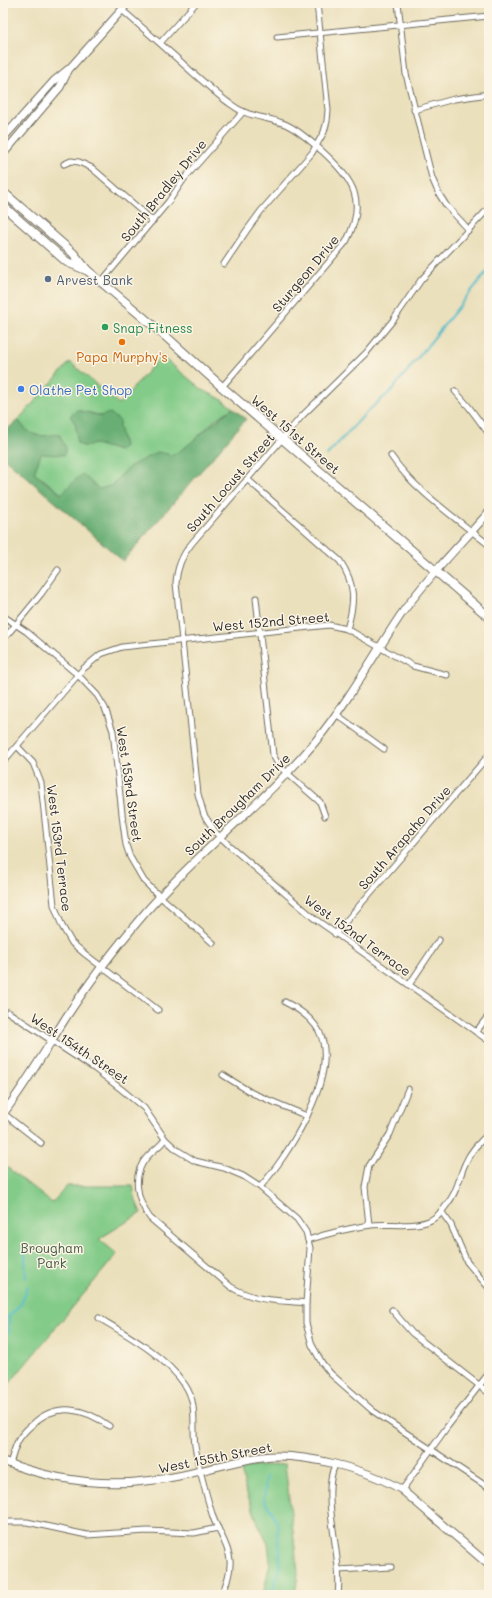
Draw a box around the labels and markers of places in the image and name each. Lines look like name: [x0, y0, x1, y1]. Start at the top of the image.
place label: Arvest Bank: [56, 271, 133, 288]
marker: Arvest Bank: [43, 274, 53, 284]
place label: Snap Fitness: [113, 319, 193, 336]
marker: Snap Fitness: [100, 322, 110, 332]
marker: Papa Murphy's: [117, 337, 127, 347]
place label: Papa Murphy's: [76, 348, 168, 365]
place label: Olathe Pet Shop: [29, 381, 132, 398]
marker: Olathe Pet Shop: [16, 384, 26, 394]

